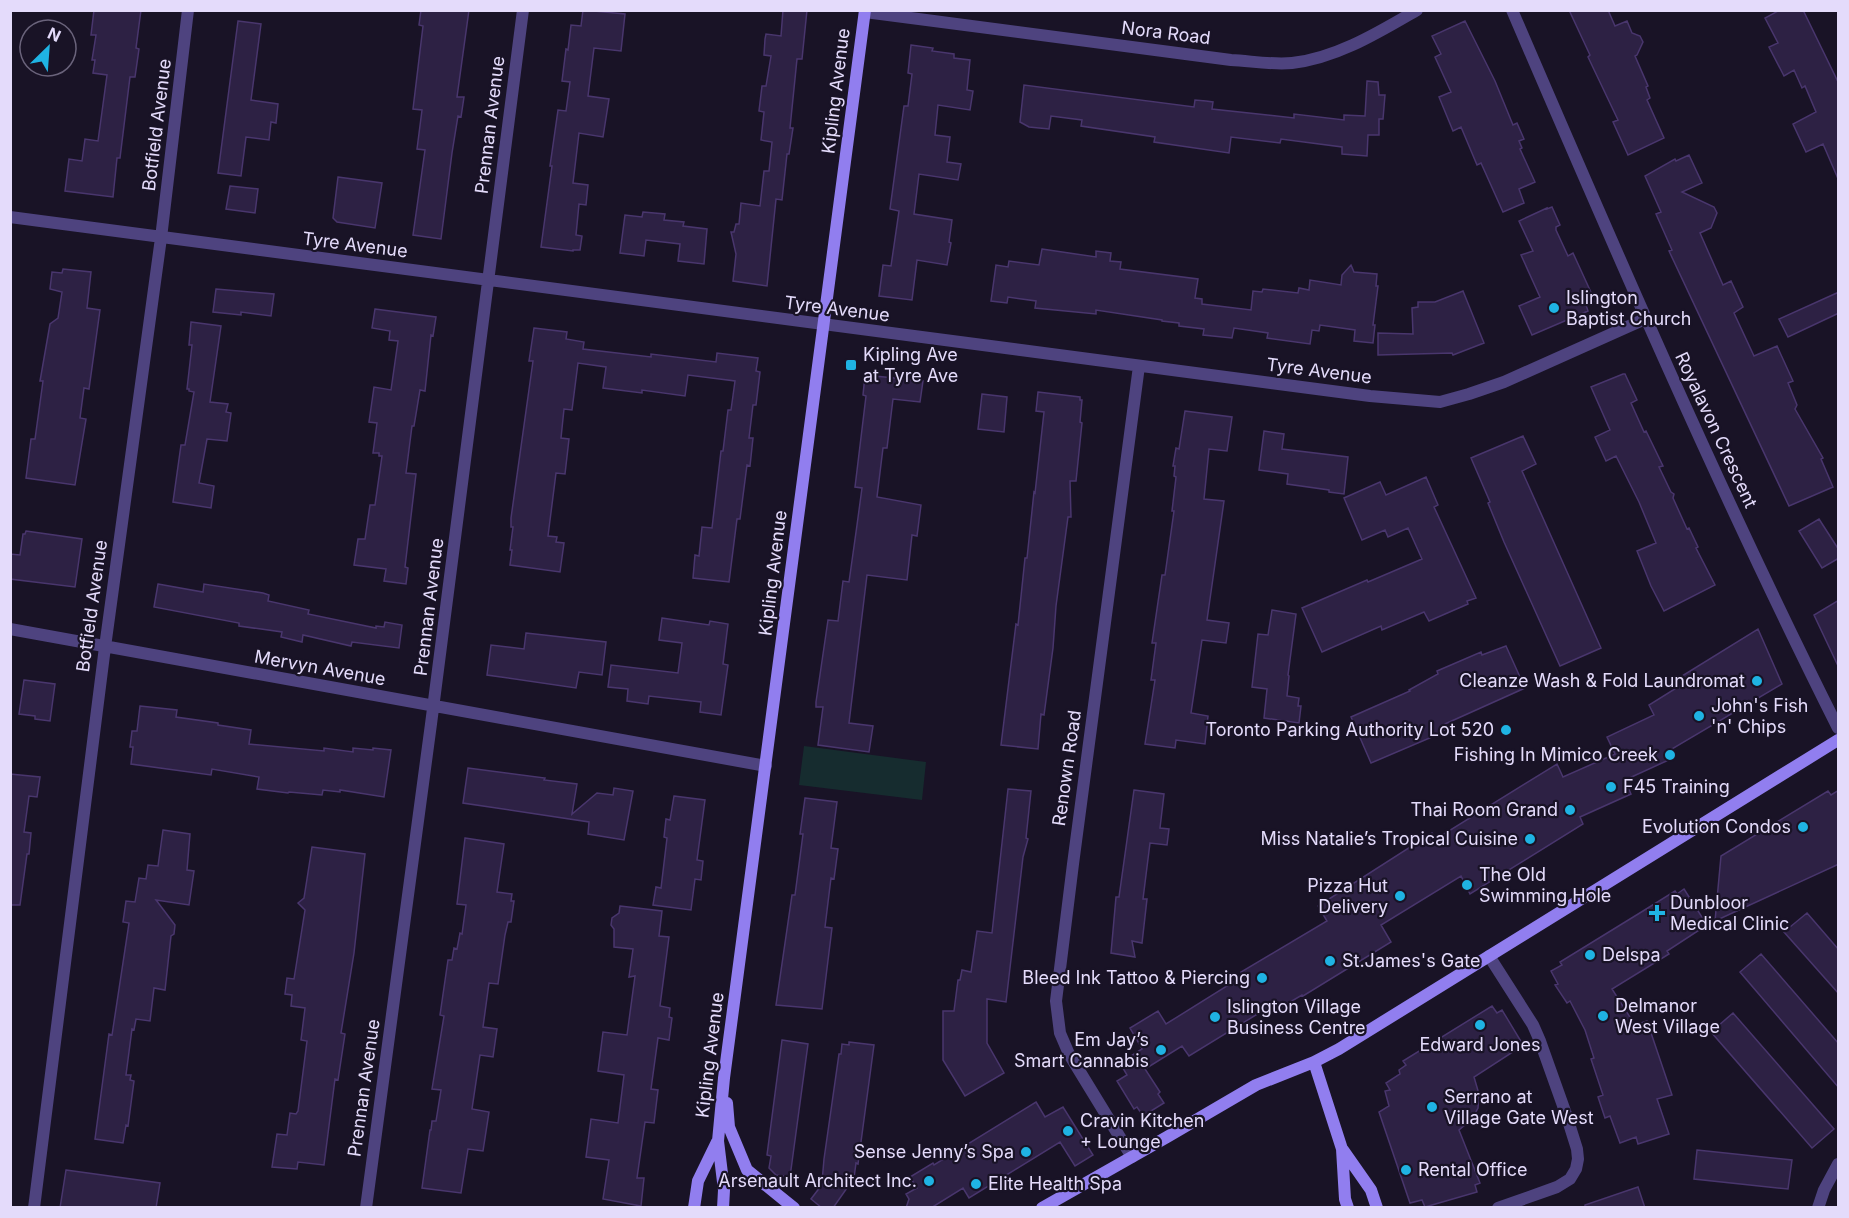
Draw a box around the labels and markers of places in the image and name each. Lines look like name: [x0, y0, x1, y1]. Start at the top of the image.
place label: Islington Baptist Church: [1566, 287, 1691, 329]
marker: Islington Baptist Church: [1547, 301, 1561, 315]
place label: Kipling Ave at Tyre Ave: [863, 344, 958, 386]
marker: Kipling Ave at Tyre Ave: [844, 358, 858, 372]
place label: Cleanze Wash & Fold Laundromat: [1459, 670, 1745, 691]
marker: Cleanze Wash & Fold Laundromat: [1750, 674, 1764, 688]
place label: John's Fish 'n' Chips: [1711, 695, 1808, 737]
marker: John's Fish 'n' Chips: [1692, 709, 1706, 723]
place label: Toronto Parking Authority Lot 520: [1205, 719, 1494, 740]
marker: Toronto Parking Authority Lot 520: [1499, 723, 1513, 737]
place label: Fishing In Mimico Creek: [1454, 744, 1658, 765]
marker: Fishing In Mimico Creek: [1663, 748, 1677, 762]
place label: F45 Training: [1623, 776, 1730, 797]
marker: F45 Training: [1604, 780, 1618, 794]
place label: Thai Room Grand: [1411, 799, 1558, 820]
marker: Thai Room Grand: [1563, 803, 1577, 817]
place label: Evolution Condos: [1642, 816, 1791, 837]
marker: Evolution Condos: [1796, 820, 1810, 834]
place label: Miss Natalie’s Tropical Cuisine: [1261, 828, 1518, 849]
marker: Miss Natalie’s Tropical Cuisine: [1523, 832, 1537, 846]
place label: The Old Swimming Hole: [1479, 864, 1611, 906]
place label: Pizza Hut Delivery: [1307, 875, 1388, 917]
marker: The Old Swimming Hole: [1460, 878, 1474, 892]
marker: Pizza Hut Delivery: [1393, 889, 1407, 903]
place label: Dunbloor Medical Clinic: [1670, 892, 1789, 934]
marker: Dunbloor Medical Clinic: [1648, 904, 1666, 922]
place label: Delspa: [1602, 944, 1661, 965]
marker: Delspa: [1583, 948, 1597, 962]
place label: St.James's Gate: [1342, 950, 1480, 971]
marker: St.James's Gate: [1323, 954, 1337, 968]
place label: Bleed Ink Tattoo & Piercing: [1022, 967, 1250, 988]
marker: Bleed Ink Tattoo & Piercing: [1255, 971, 1269, 985]
place label: Delmanor West Village: [1615, 995, 1720, 1037]
place label: Islington Village Business Centre: [1227, 996, 1366, 1038]
marker: Delmanor West Village: [1596, 1009, 1610, 1023]
marker: Islington Village Business Centre: [1208, 1010, 1222, 1024]
marker: Edward Jones: [1473, 1018, 1487, 1032]
place label: Em Jay’s Smart Cannabis: [1014, 1029, 1149, 1071]
place label: Edward Jones: [1420, 1034, 1540, 1055]
marker: Em Jay’s Smart Cannabis: [1154, 1043, 1168, 1057]
place label: Serrano at Village Gate West: [1444, 1086, 1594, 1128]
marker: Serrano at Village Gate West: [1425, 1100, 1439, 1114]
place label: Cravin Kitchen + Lounge: [1080, 1110, 1204, 1152]
marker: Cravin Kitchen + Lounge: [1061, 1124, 1075, 1138]
place label: Sense Jenny’s Spa: [854, 1141, 1014, 1162]
marker: Sense Jenny’s Spa: [1019, 1145, 1033, 1159]
place label: Rental Office: [1418, 1159, 1527, 1180]
marker: Rental Office: [1399, 1163, 1413, 1177]
place label: Arsenault Architect Inc.: [718, 1170, 917, 1191]
place label: Elite Health Spa: [988, 1173, 1122, 1194]
marker: Arsenault Architect Inc.: [922, 1174, 936, 1188]
marker: Elite Health Spa: [969, 1177, 983, 1191]

